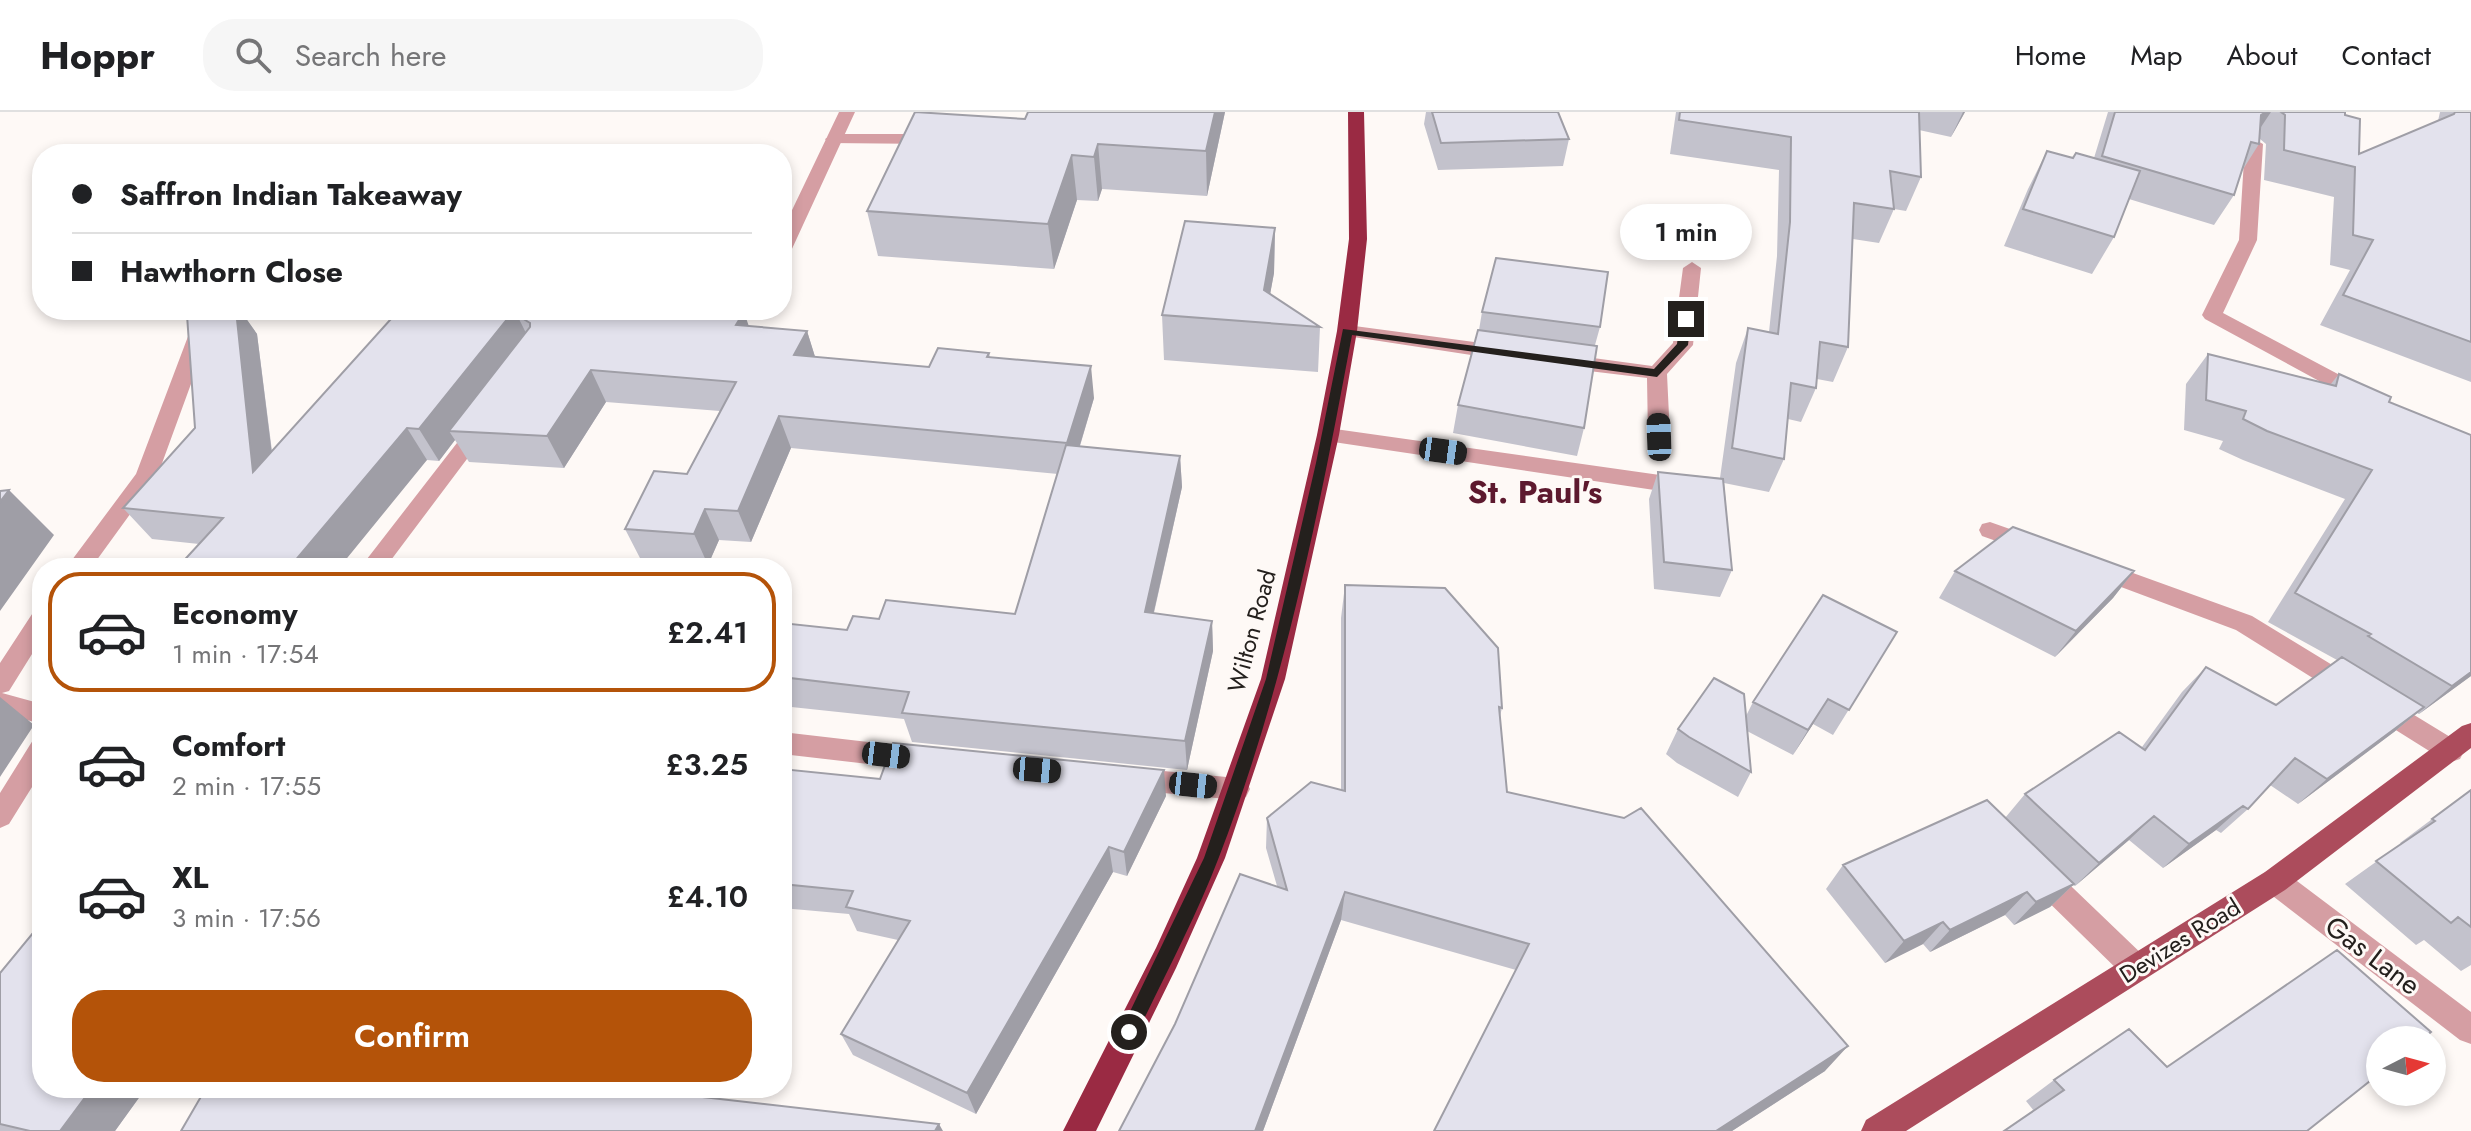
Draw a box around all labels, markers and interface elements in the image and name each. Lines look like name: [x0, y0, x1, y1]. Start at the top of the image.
search box: [203, 19, 763, 91]
text: Hoppr: [40, 28, 155, 83]
icon: search: [231, 33, 275, 77]
text: Search here: [295, 34, 447, 77]
text: Home: [2015, 35, 2086, 76]
text: Map: [2130, 35, 2182, 76]
text: About: [2226, 35, 2298, 76]
text: Contact: [2342, 35, 2431, 76]
text: Saffron Indian Takeaway: [120, 173, 462, 216]
callout: 1 min: [1620, 203, 1752, 259]
text: 1 min: [1654, 213, 1718, 251]
text: Hawthorn Close: [120, 250, 343, 293]
route end: [1668, 301, 1704, 337]
car: [1646, 413, 1672, 461]
car: [1418, 436, 1468, 466]
district label: St. Paul's: [1468, 469, 1602, 515]
street label: Wilton Road: [1218, 566, 1285, 696]
text: Economy: [172, 592, 298, 635]
icon: car: [76, 596, 148, 668]
text: £2.41: [667, 611, 748, 654]
text: 1 min · 17:54: [172, 635, 319, 673]
text: Comfort: [172, 724, 285, 767]
icon: car: [76, 728, 148, 800]
car: [861, 740, 911, 770]
text: £3.25: [666, 743, 748, 786]
car: [1012, 756, 1062, 784]
text: 2 min · 17:55: [172, 767, 321, 805]
car: [1168, 771, 1218, 799]
text: XL: [172, 856, 208, 899]
icon: car: [76, 860, 148, 932]
text: £4.10: [667, 875, 748, 918]
street label: Devizes Road: [2112, 889, 2247, 992]
text: 3 min · 17:56: [172, 899, 321, 937]
street label: Gas Lane: [2316, 906, 2429, 1005]
button: Confirm: [72, 990, 752, 1082]
route start: [1111, 1014, 1147, 1050]
north arrow: [2366, 1026, 2446, 1106]
map controls: [2366, 1026, 2446, 1106]

